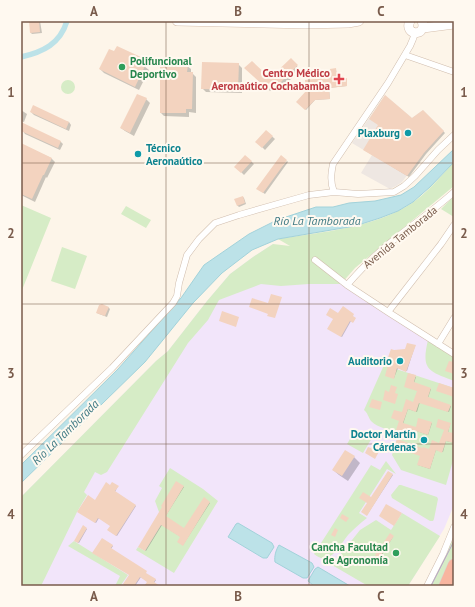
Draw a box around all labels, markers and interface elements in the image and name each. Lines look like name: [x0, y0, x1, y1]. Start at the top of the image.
text: A: [90, 3, 98, 20]
text: B: [234, 3, 242, 20]
text: C: [377, 3, 385, 20]
place label: Polifuncional Deportivo: [130, 54, 193, 81]
marker: Polifuncional Deportivo: [117, 62, 127, 72]
place label: Centro Médico Aeronaútico Cochabamba: [211, 66, 330, 93]
marker: Centro Médico Aeronaútico Cochabamba: [333, 73, 345, 85]
text: 1: [7, 84, 15, 101]
text: 1: [460, 84, 468, 101]
place label: Plaxburg: [358, 126, 400, 140]
marker: Plaxburg: [403, 128, 413, 138]
place label: Técnico Aeronaútico: [146, 141, 203, 168]
marker: Técnico Aeronaútico: [133, 149, 143, 159]
street label: Avenida Tamborada: [360, 203, 440, 271]
water label: Río La Tamborada: [273, 213, 361, 228]
text: 2: [7, 225, 15, 242]
text: 2: [460, 225, 468, 242]
place label: Auditorio: [348, 354, 392, 368]
marker: Auditorio: [395, 356, 405, 366]
text: 3: [7, 365, 15, 382]
text: 3: [460, 365, 468, 382]
water label: Río La Tamborada: [28, 396, 102, 468]
place label: Doctor Martín Cárdenas: [351, 427, 416, 454]
marker: Doctor Martín Cárdenas: [419, 435, 429, 445]
text: 4: [7, 506, 15, 523]
text: 4: [460, 506, 468, 523]
place label: Cancha Facultad de Agronomía: [311, 540, 388, 567]
marker: Cancha Facultad de Agronomía: [391, 548, 401, 558]
text: A: [90, 588, 98, 605]
text: B: [234, 588, 242, 605]
text: C: [377, 588, 385, 605]

